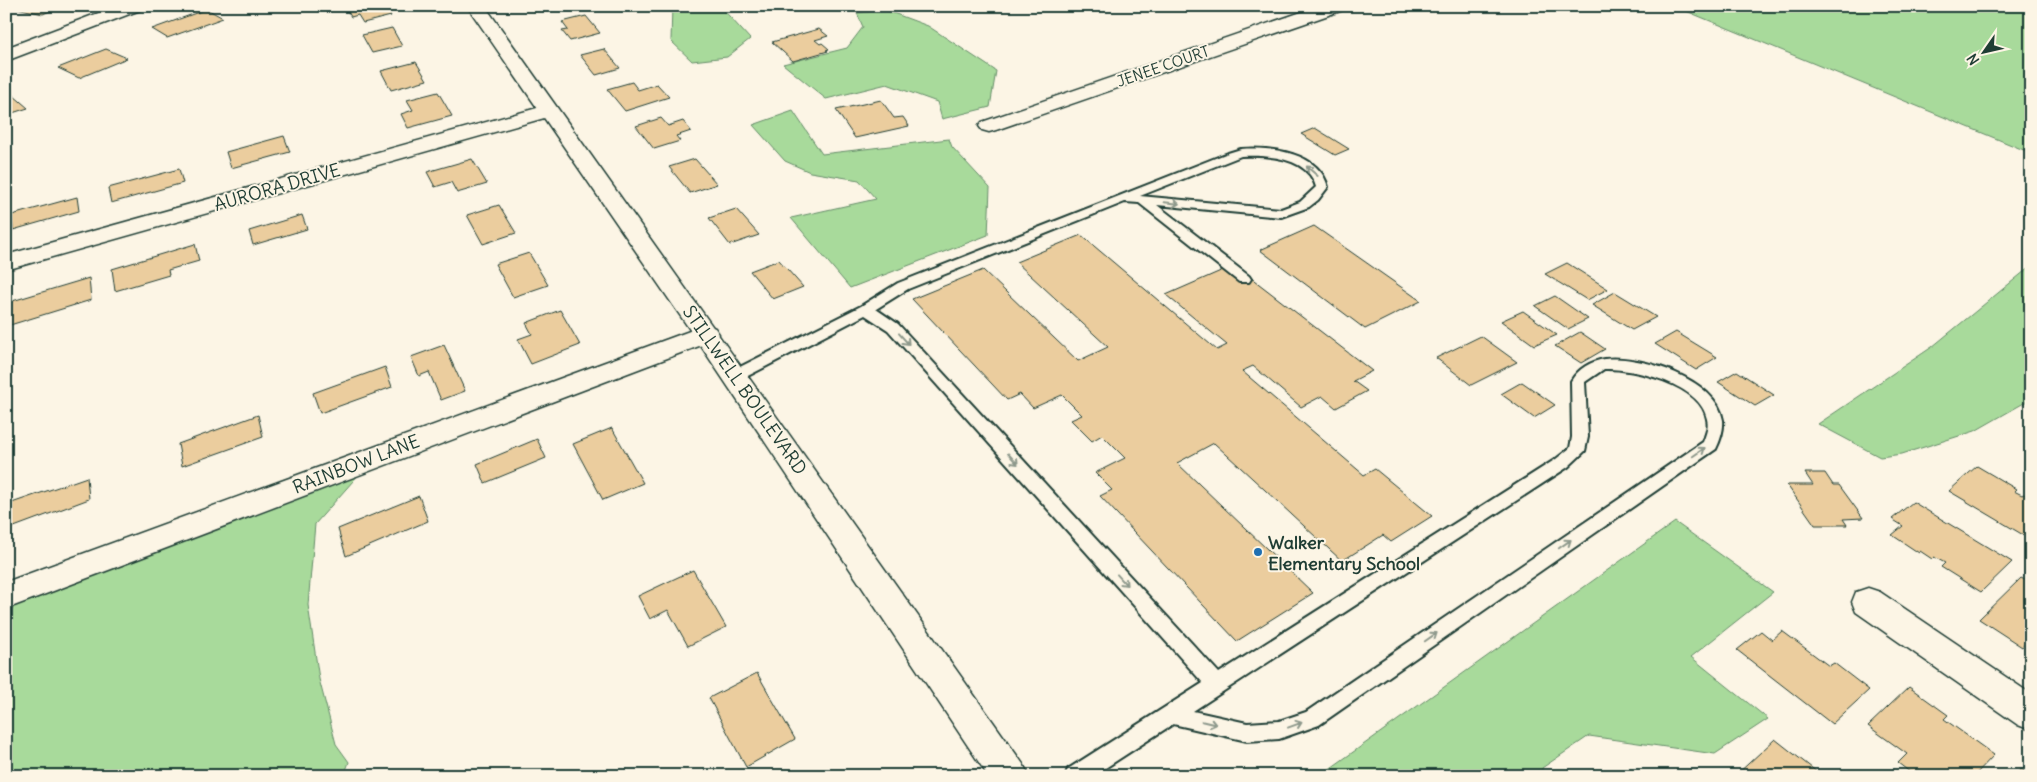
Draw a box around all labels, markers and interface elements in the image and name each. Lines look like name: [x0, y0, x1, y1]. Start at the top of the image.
north arrow: [1960, 28, 2010, 78]
street label: JENEE COURT: [1114, 41, 1212, 91]
text: N: [1963, 50, 1983, 68]
street label: AURORA DRIVE: [211, 158, 343, 216]
one-way arrow: [1305, 166, 1318, 177]
one-way arrow: [1164, 198, 1180, 208]
street label: STILLWELL BOULEVARD: [678, 301, 812, 479]
one-way arrow: [898, 332, 910, 345]
street label: RAINBOW LANE: [289, 429, 423, 499]
one-way arrow: [1692, 447, 1706, 457]
one-way arrow: [1007, 453, 1019, 466]
place label: Walker Elementary School: [1268, 531, 1420, 575]
one-way arrow: [1558, 539, 1572, 550]
marker: Walker Elementary School: [1252, 546, 1264, 558]
one-way arrow: [1116, 573, 1128, 586]
one-way arrow: [1424, 632, 1438, 642]
one-way arrow: [1200, 719, 1216, 728]
one-way arrow: [1287, 720, 1302, 729]

